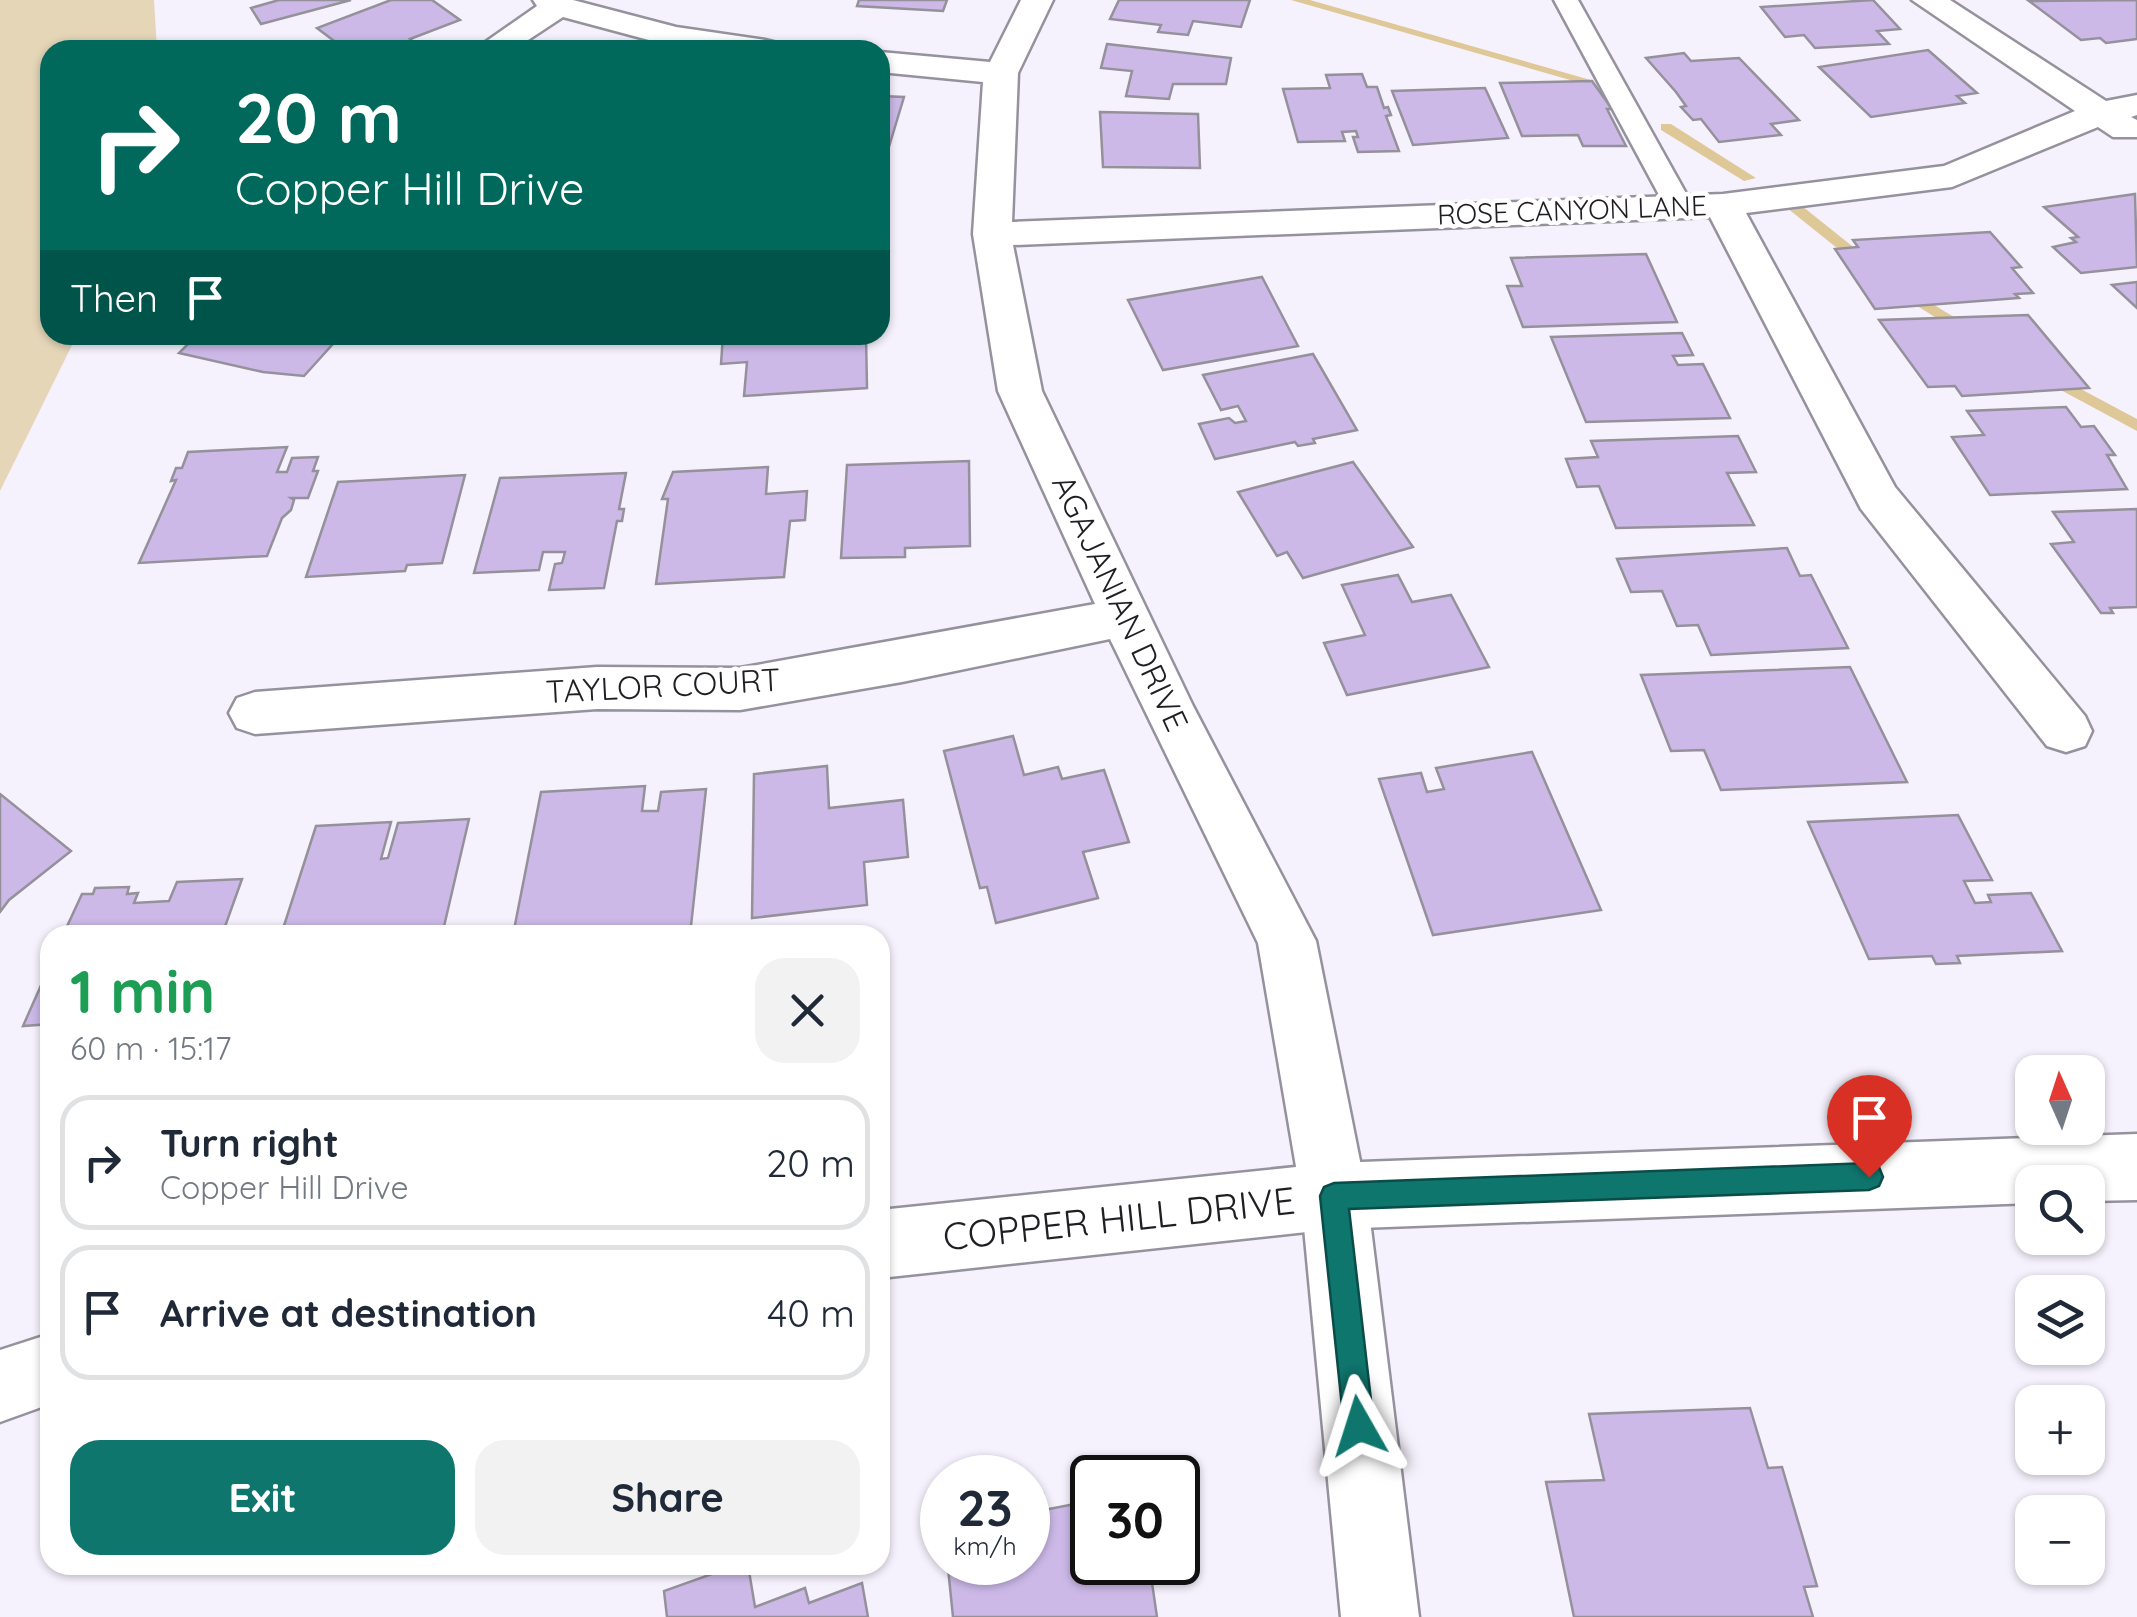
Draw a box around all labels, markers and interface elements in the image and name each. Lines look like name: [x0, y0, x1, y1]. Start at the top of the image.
text: 20 m: [235, 73, 402, 161]
icon: right: [70, 80, 200, 210]
text: Copper Hill Drive: [235, 160, 584, 216]
street label: ROSE CANYON LANE: [1437, 187, 1707, 232]
icon: arrive: [178, 270, 233, 325]
text: Then: [70, 274, 158, 322]
street label: AGAJANIAN DRIVE: [1044, 468, 1198, 737]
street label: TAYLOR COURT: [545, 659, 781, 711]
text: 1 min: [70, 953, 215, 1028]
button: close: [755, 958, 860, 1063]
text: 60 m · 15:17: [70, 1028, 231, 1068]
north arrow: [2015, 1055, 2105, 1145]
map controls: [2015, 1055, 2105, 1585]
pin: [1827, 1075, 1912, 1178]
icon: arrive: [1842, 1090, 1897, 1145]
text: Turn right: [160, 1119, 339, 1167]
icon: right: [75, 1135, 130, 1190]
text: 20 m: [766, 1139, 855, 1187]
button: search: [2015, 1165, 2105, 1255]
text: Copper Hill Drive: [160, 1167, 409, 1207]
street label: COPPER HILL DRIVE: [941, 1176, 1297, 1260]
button: layers: [2015, 1275, 2105, 1365]
icon: arrive: [75, 1285, 130, 1340]
text: Arrive at destination: [160, 1289, 537, 1337]
text: 40 m: [767, 1289, 855, 1337]
position arrow: [1307, 1374, 1411, 1478]
button: +: [2015, 1385, 2105, 1475]
button: Exit: [70, 1440, 455, 1555]
button: Share: [475, 1440, 860, 1555]
speed limit sign: 30: [1070, 1455, 1200, 1585]
text: 23: [957, 1476, 1013, 1539]
button: −: [2015, 1495, 2105, 1585]
text: km/h: [953, 1530, 1017, 1561]

